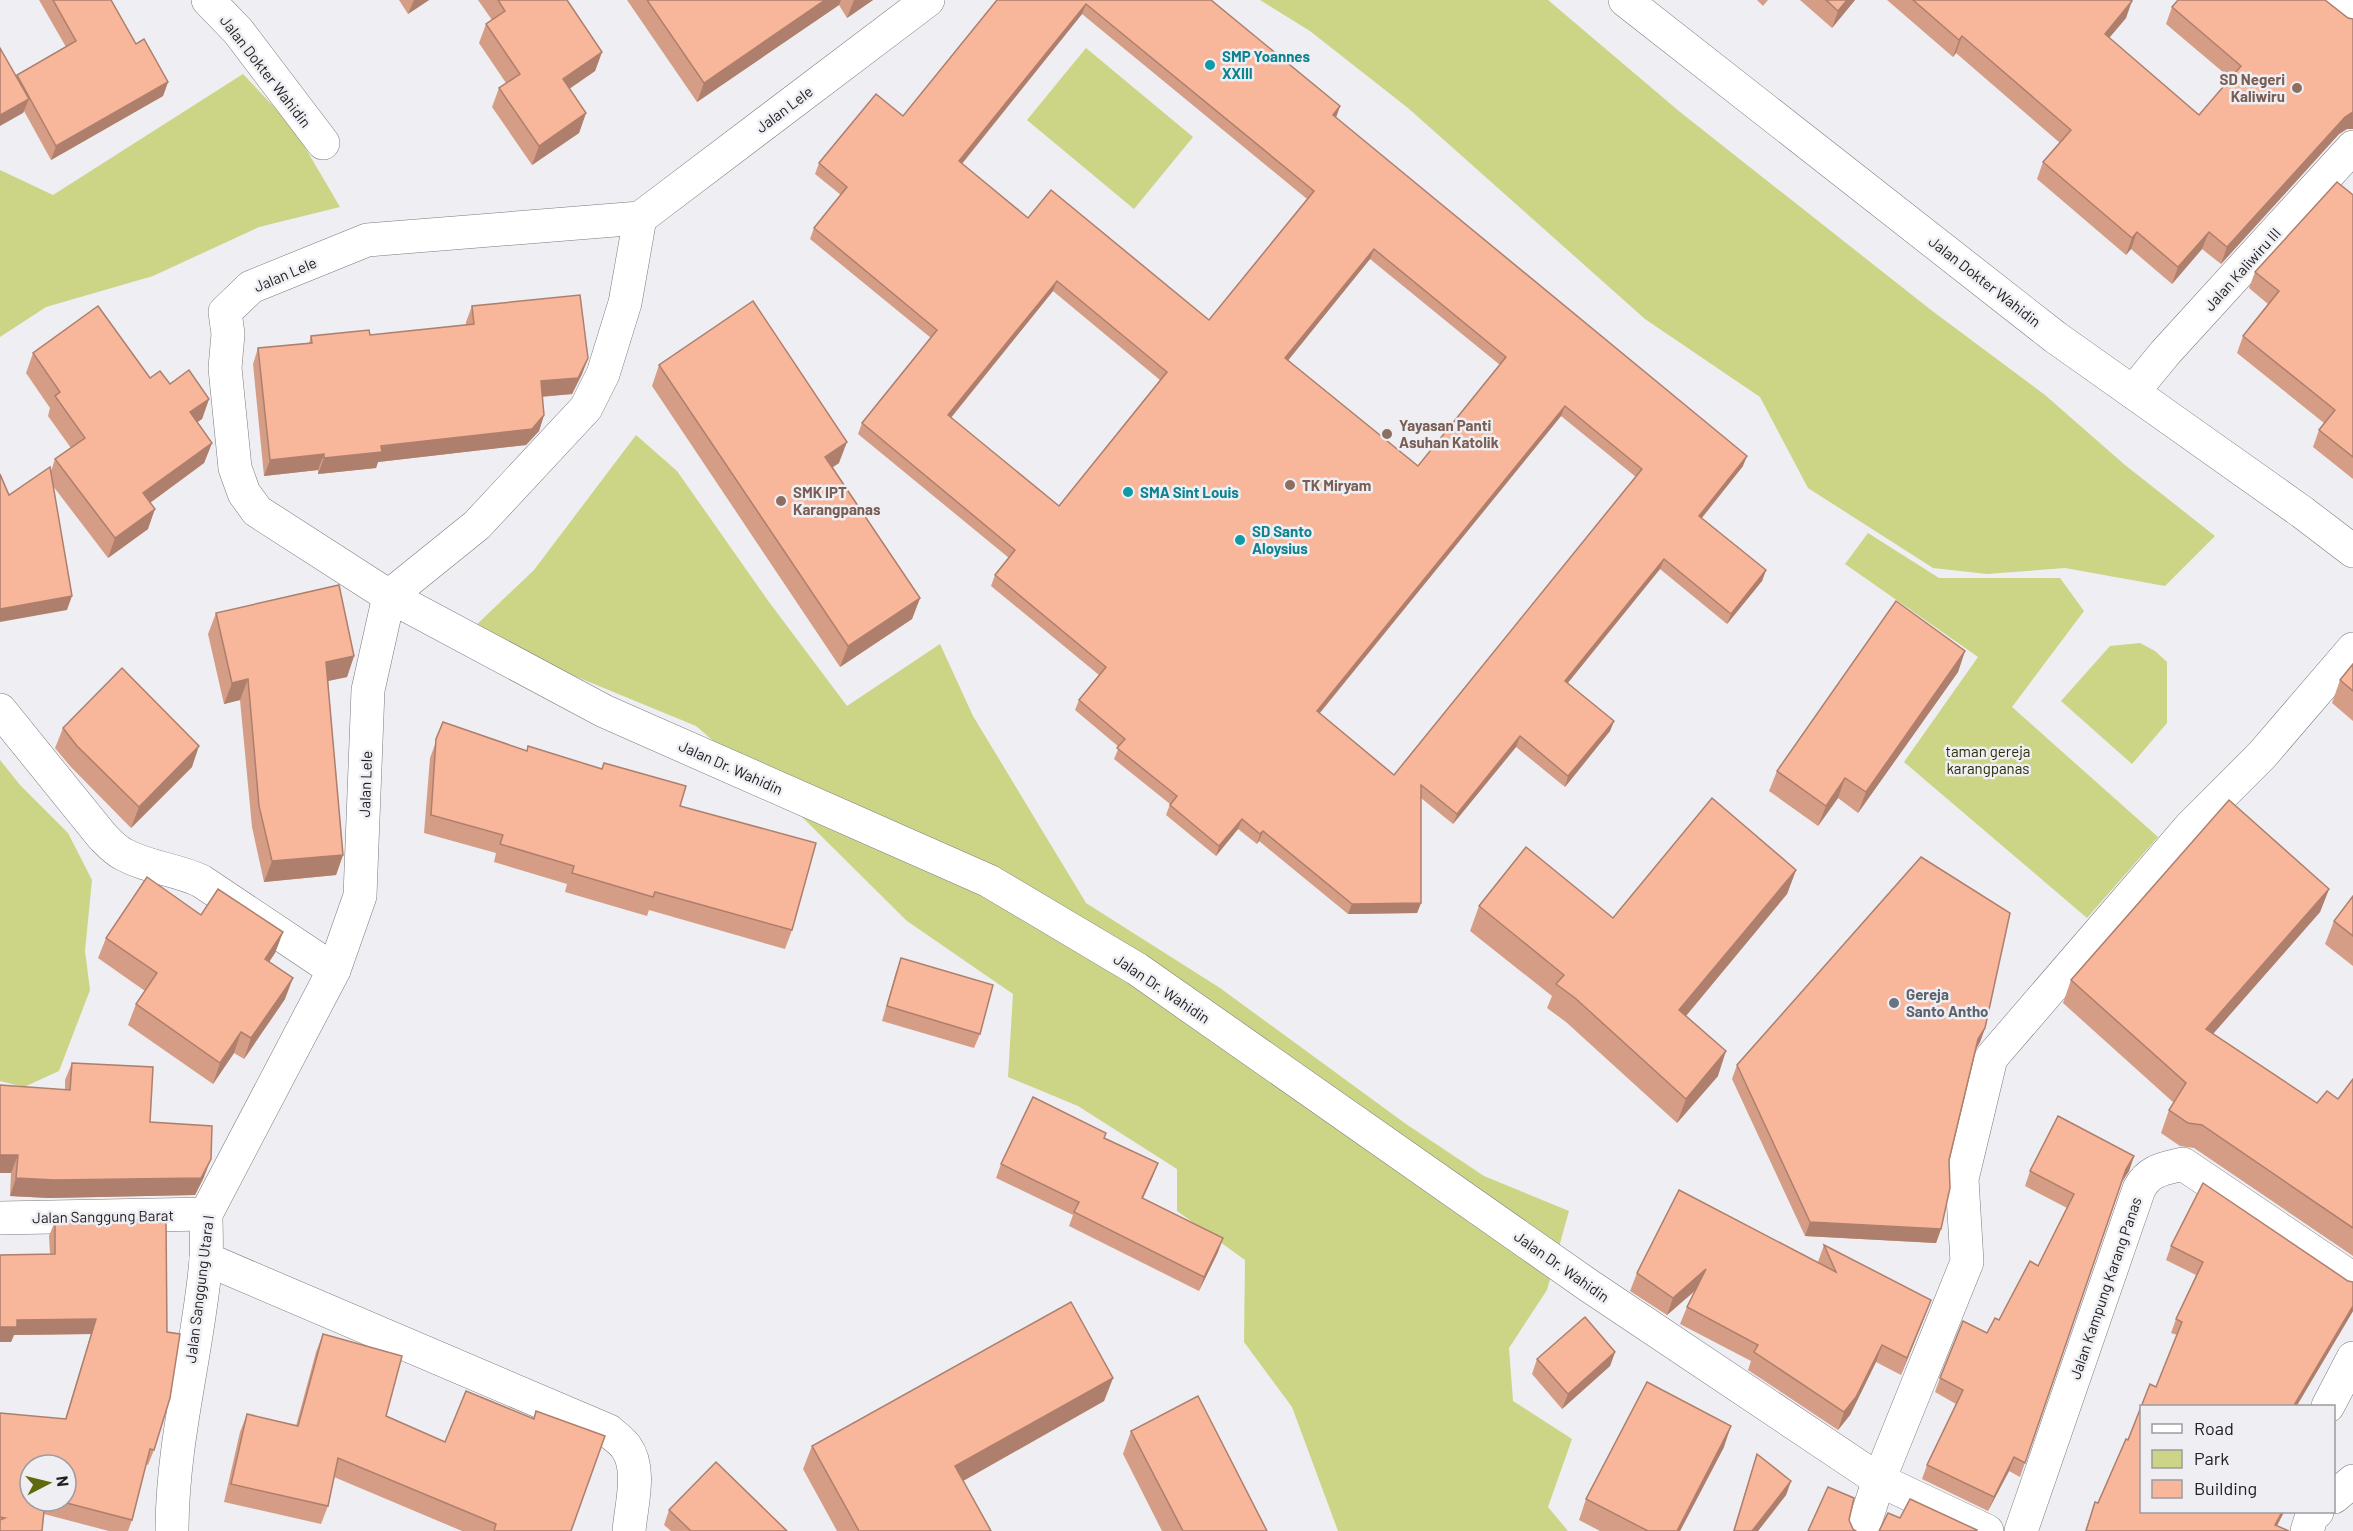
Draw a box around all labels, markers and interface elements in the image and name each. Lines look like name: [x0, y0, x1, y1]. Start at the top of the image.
street label: Jalan Dokter Wahidin: [217, 11, 315, 131]
place label: SMP Yoannes XXIII: [1222, 47, 1310, 82]
marker: SMP Yoannes XXIII: [1203, 58, 1217, 72]
place label: SD Negeri Kaliwiru: [2220, 70, 2285, 105]
marker: SD Negeri Kaliwiru: [2290, 81, 2304, 95]
street label: Jalan Lele: [752, 82, 816, 136]
street label: Jalan Kaliwiru III: [2200, 224, 2284, 314]
street label: Jalan Dokter Wahidin: [1925, 232, 2045, 330]
street label: Jalan Lele: [251, 253, 319, 295]
place label: Yayasan Panti Asuhan Katolik: [1399, 416, 1499, 451]
marker: Yayasan Panti Asuhan Katolik: [1380, 427, 1394, 441]
place label: TK Miryam: [1302, 476, 1371, 494]
marker: TK Miryam: [1283, 478, 1297, 492]
place label: SMK IPT Karangpanas: [793, 483, 881, 518]
place label: SMA Sint Louis: [1140, 483, 1239, 501]
marker: SMA Sint Louis: [1121, 485, 1135, 499]
marker: SMK IPT Karangpanas: [774, 494, 788, 508]
place label: SD Santo Aloysius: [1252, 522, 1312, 557]
marker: SD Santo Aloysius: [1233, 533, 1247, 547]
street label: Jalan Dr. Wahidin: [676, 736, 786, 798]
park label: taman gereja karangpanas: [1945, 742, 2031, 777]
street label: Jalan Lele: [355, 750, 375, 818]
street label: Jalan Dr. Wahidin: [1111, 949, 1213, 1027]
place label: Gereja Santo Antho: [1906, 985, 1988, 1020]
marker: Gereja Santo Antho: [1887, 996, 1901, 1010]
street label: Jalan Kampung Karang Panas: [2065, 1194, 2145, 1382]
street label: Jalan Sanggung Barat: [32, 1206, 174, 1226]
street label: Jalan Sanggung Utara I: [181, 1214, 217, 1364]
street label: Jalan Dr. Wahidin: [1511, 1226, 1613, 1306]
legend: [2140, 1405, 2335, 1513]
text: Road: [2194, 1417, 2234, 1439]
text: Park: [2194, 1447, 2229, 1469]
north arrow: [18, 1453, 78, 1513]
text: N: [53, 1475, 73, 1488]
text: Building: [2194, 1477, 2257, 1499]

